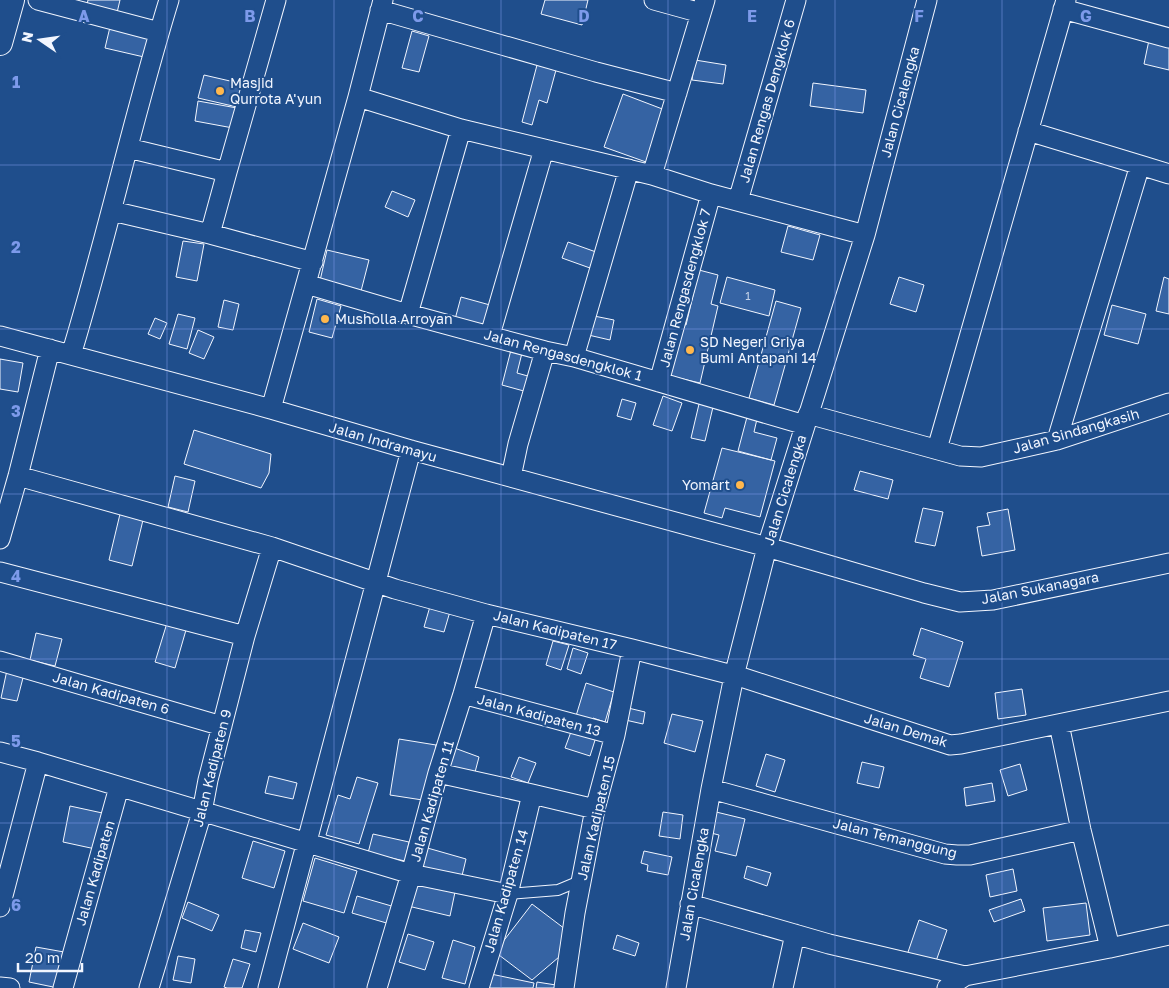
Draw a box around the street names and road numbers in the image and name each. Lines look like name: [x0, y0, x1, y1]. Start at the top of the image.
street label: Jalan Rengas Dengklok 6: [735, 17, 798, 185]
street label: Jalan Cicalengka: [877, 44, 923, 159]
street label: Jalan Rengasdengklok 7: [655, 207, 714, 369]
street label: Jalan Rengasdengklok 1: [482, 325, 644, 384]
street label: Jalan Sindangkasih: [1011, 404, 1141, 457]
street label: Jalan Indramayu: [327, 418, 439, 465]
street label: Jalan Cicalengka: [760, 433, 809, 547]
street label: Jalan Sukanagara: [980, 568, 1100, 607]
street label: Jalan Kadipaten 17: [492, 606, 619, 653]
street label: Jalan Kadipaten 6: [51, 668, 171, 717]
street label: Jalan Kadipaten 13: [476, 690, 603, 739]
street label: Jalan Kadipaten 9: [189, 707, 234, 828]
street label: Jalan Demak: [862, 709, 950, 750]
street label: Jalan Kadipaten 11: [406, 738, 457, 864]
street label: Jalan Kadipaten 15: [573, 754, 618, 882]
street label: Jalan Temanggung: [831, 814, 959, 861]
street label: Jalan Kadipaten: [71, 818, 118, 927]
street label: Jalan Cicalengka: [675, 826, 712, 942]
street label: Jalan Kadipaten 14: [480, 827, 531, 954]

